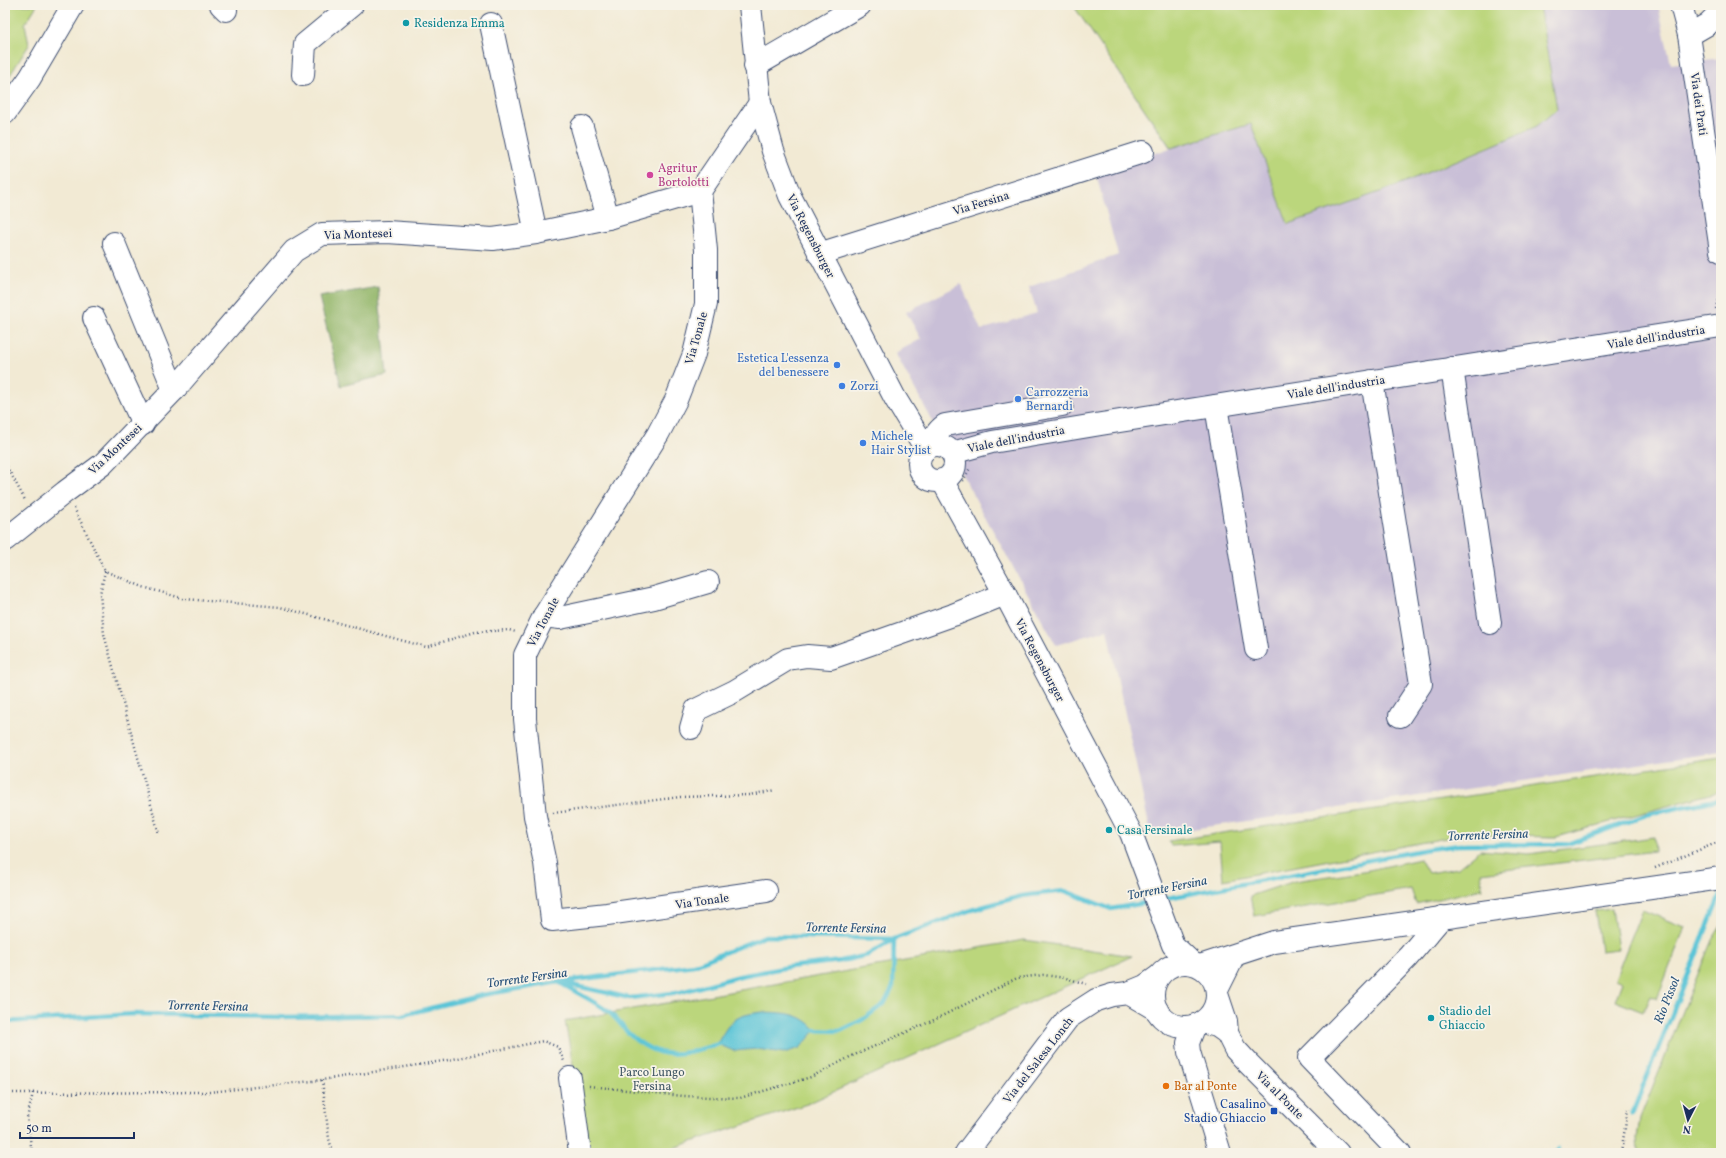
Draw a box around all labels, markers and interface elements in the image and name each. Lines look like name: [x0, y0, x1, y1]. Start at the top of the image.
place label: Residenza Emma: [414, 16, 505, 32]
marker: Residenza Emma: [401, 18, 411, 28]
street label: Via dei Prati: [1686, 71, 1710, 137]
place label: Agritur Bortolotti: [658, 161, 710, 191]
marker: Agritur Bortolotti: [645, 170, 655, 180]
street label: Via Fersina: [951, 188, 1012, 220]
street label: Via Regensburger: [782, 192, 838, 281]
street label: Via Montesei: [324, 226, 393, 244]
street label: Via Tonale: [682, 310, 712, 367]
street label: Viale dell'industria: [1606, 322, 1706, 354]
place label: Estetica L'essenza del benessere: [737, 351, 829, 381]
marker: Estetica L'essenza del benessere: [832, 360, 842, 370]
street label: Viale dell'industria: [1286, 372, 1386, 404]
place label: Zorzi: [850, 379, 879, 395]
marker: Zorzi: [837, 381, 847, 391]
place label: Carrozzeria Bernardi: [1026, 385, 1089, 415]
marker: Carrozzeria Bernardi: [1013, 394, 1023, 404]
street label: Via Montesei: [85, 420, 146, 479]
street label: Viale dell'industria: [966, 423, 1066, 457]
place label: Michele Hair Stylist: [871, 429, 931, 459]
marker: Michele Hair Stylist: [858, 438, 868, 448]
street label: Via Tonale: [524, 594, 564, 650]
street label: Via Regensburger: [1010, 616, 1068, 705]
place label: Casa Fersinale: [1117, 823, 1193, 839]
marker: Casa Fersinale: [1104, 825, 1114, 835]
water label: Torrente Fersina: [1447, 826, 1529, 846]
water label: Torrente Fersina: [1126, 872, 1209, 906]
street label: Via Tonale: [674, 890, 730, 914]
water label: Torrente Fersina: [805, 919, 887, 939]
water label: Torrente Fersina: [486, 964, 569, 994]
water label: Rio Pissol: [1650, 974, 1686, 1027]
water label: Torrente Fersina: [167, 997, 249, 1017]
place label: Stadio del Ghiaccio: [1439, 1004, 1491, 1034]
marker: Stadio del Ghiaccio: [1426, 1013, 1436, 1023]
street label: Via del Salesa Lonch: [1000, 1014, 1078, 1107]
park label: Parco Lungo Fersina: [619, 1065, 685, 1095]
street label: Via al Ponte: [1252, 1068, 1307, 1123]
place label: Bar al Ponte: [1174, 1079, 1237, 1095]
marker: Bar al Ponte: [1161, 1081, 1171, 1091]
place label: Casalino Stadio Ghiaccio: [1184, 1097, 1266, 1127]
north arrow: [1668, 1100, 1708, 1140]
marker: Casalino Stadio Ghiaccio: [1269, 1106, 1279, 1116]
scale bar: [20, 1114, 134, 1140]
text: 50 m: [26, 1121, 52, 1137]
text: N: [1682, 1121, 1692, 1136]

